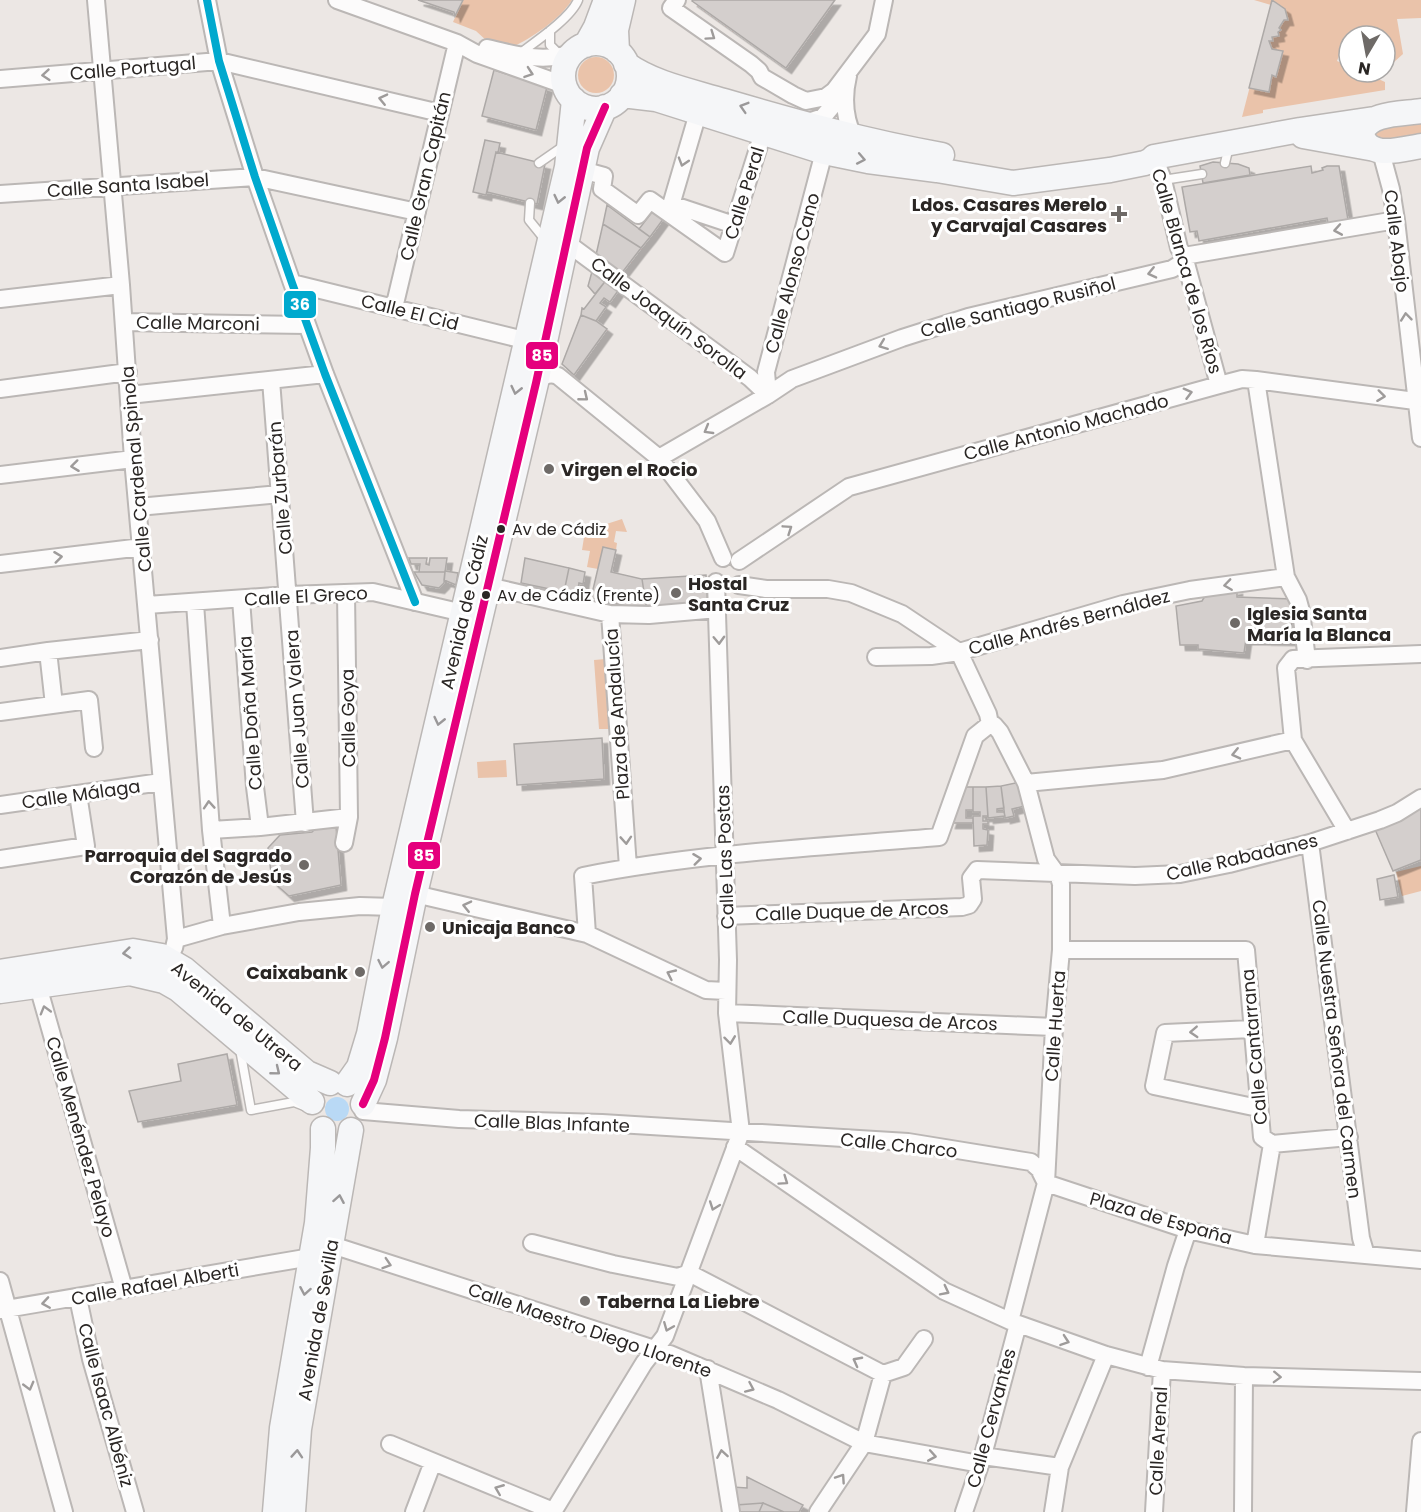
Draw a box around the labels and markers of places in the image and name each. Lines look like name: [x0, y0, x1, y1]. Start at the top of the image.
place label: Ldos. Casares Merelo y Carvajal Casares: [912, 192, 1107, 238]
marker: Ldos. Casares Merelo y Carvajal Casares: [1112, 207, 1126, 221]
place label: Virgen el Rocio: [561, 457, 698, 482]
marker: Virgen el Rocio: [542, 462, 556, 476]
place label: Av de Cádiz: [512, 518, 606, 541]
marker: Av de Cádiz: [495, 523, 507, 535]
place label: Hostal Santa Cruz: [688, 571, 789, 617]
place label: Av de Cádiz (Frente): [497, 584, 660, 607]
marker: Hostal Santa Cruz: [669, 586, 683, 600]
marker: Av de Cádiz (Frente): [480, 589, 492, 601]
place label: Iglesia Santa María la Blanca: [1247, 601, 1391, 647]
marker: Iglesia Santa María la Blanca: [1228, 616, 1242, 630]
place label: Parroquia del Sagrado Corazón de Jesús: [84, 843, 292, 889]
marker: Parroquia del Sagrado Corazón de Jesús: [297, 858, 311, 872]
place label: Unicaja Banco: [442, 915, 575, 940]
marker: Unicaja Banco: [423, 920, 437, 934]
place label: Caixabank: [246, 960, 349, 985]
marker: Caixabank: [353, 965, 367, 979]
place label: Taberna La Liebre: [597, 1289, 760, 1314]
marker: Taberna La Liebre: [578, 1294, 592, 1308]

